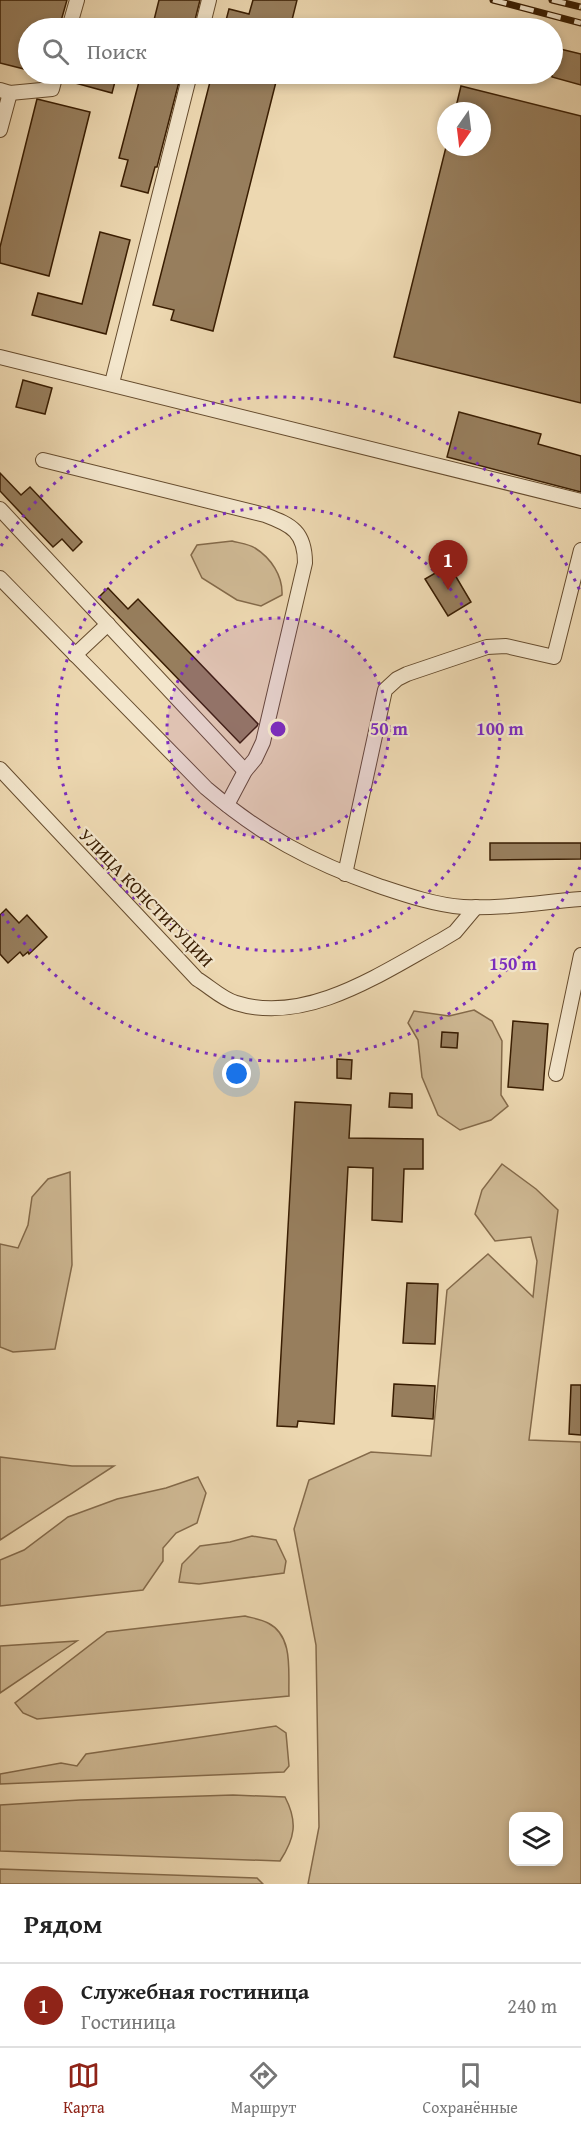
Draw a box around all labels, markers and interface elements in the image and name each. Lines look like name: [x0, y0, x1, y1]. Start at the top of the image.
search box: [18, 18, 563, 84]
icon: search: [39, 35, 72, 68]
text: Поиск: [87, 35, 147, 67]
north arrow: [437, 102, 491, 156]
pin: 1: [428, 540, 468, 590]
text: 50 m: [370, 715, 409, 742]
text: 100 m: [476, 715, 524, 742]
centre of rings: [268, 719, 288, 739]
street label: УЛИЦА КОНСТИТУЦИИ: [73, 822, 220, 973]
text: 150 m: [489, 950, 537, 977]
your location: [222, 1059, 251, 1088]
map controls: [509, 1812, 563, 1866]
button: layers: [509, 1812, 563, 1866]
text: Рядом: [24, 1904, 102, 1943]
text: Служебная гостиница: [81, 1975, 309, 2007]
text: 1: [38, 1991, 49, 2020]
text: 240 m: [507, 1991, 557, 2020]
text: Гостиница: [81, 2007, 176, 2036]
tab: Карта: [63, 2059, 105, 2119]
tab: Маршрут: [231, 2059, 296, 2119]
tab: Сохранённые: [423, 2059, 518, 2119]

